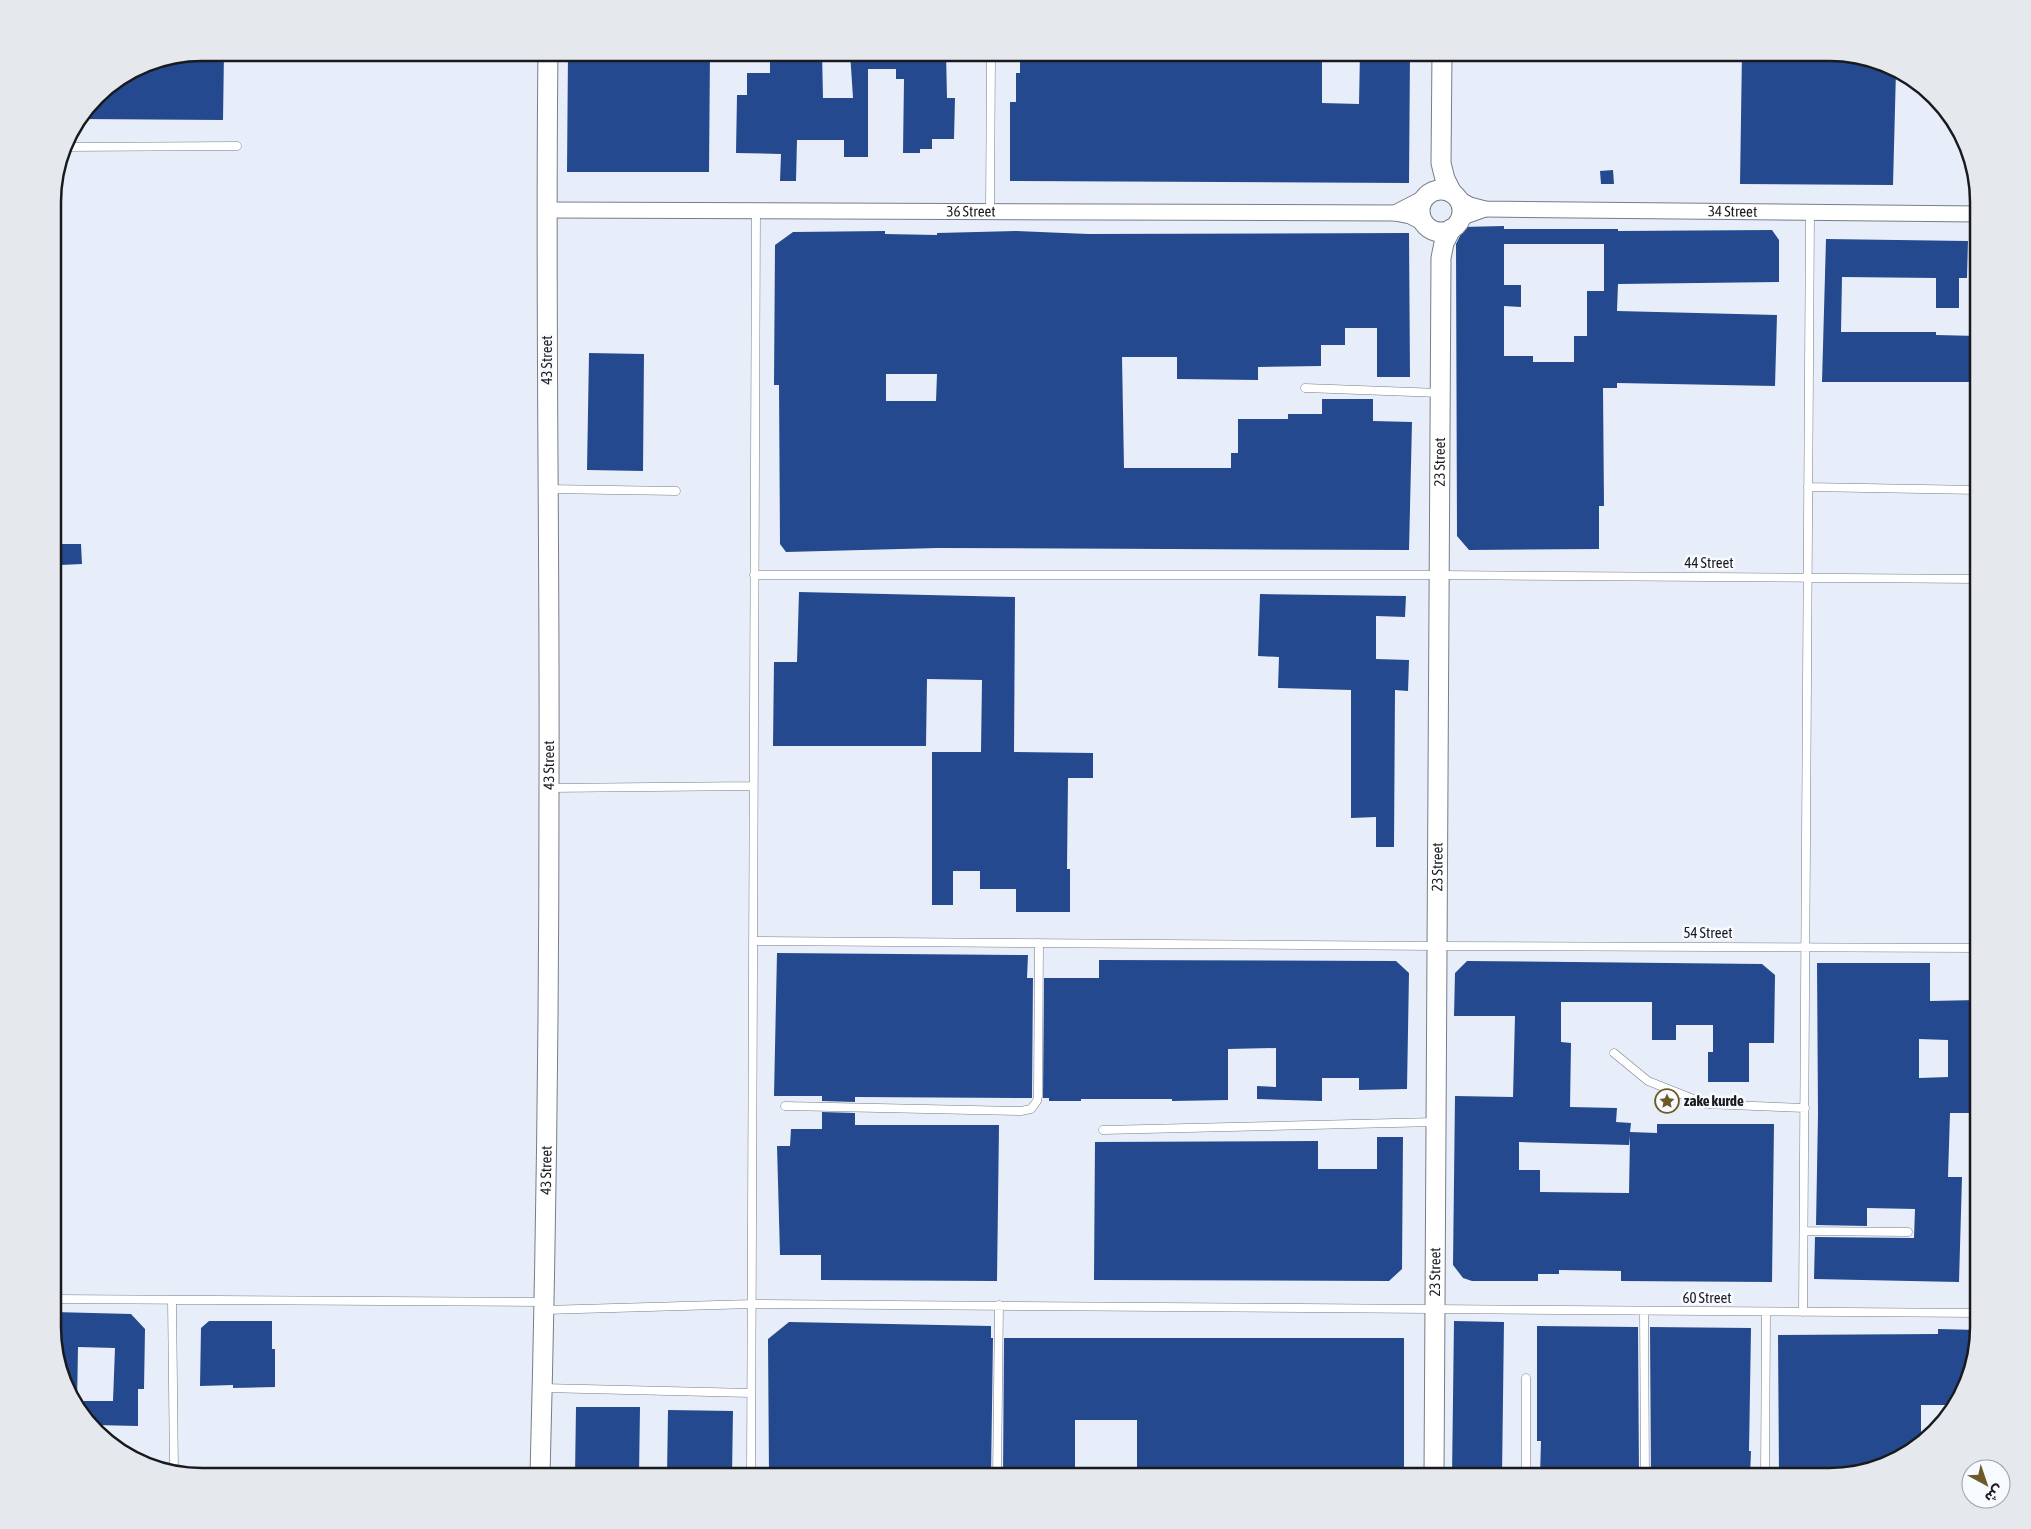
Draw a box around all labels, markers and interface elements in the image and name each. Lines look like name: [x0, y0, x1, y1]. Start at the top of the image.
street label: 36 Street: [946, 202, 996, 220]
street label: 34 Street: [1708, 202, 1757, 220]
street label: 43 Street: [538, 335, 555, 385]
street label: 23 Street: [1431, 437, 1448, 487]
street label: 44 Street: [1684, 554, 1734, 571]
street label: 43 Street: [540, 740, 557, 790]
street label: 23 Street: [1428, 842, 1446, 892]
street label: 54 Street: [1683, 924, 1733, 941]
place icon: zake kurde: [1654, 1088, 1680, 1114]
place label: zake kurde: [1684, 1092, 1744, 1109]
street label: 43 Street: [537, 1145, 555, 1195]
street label: 23 Street: [1426, 1247, 1443, 1297]
street label: 60 Street: [1682, 1289, 1732, 1306]
north arrow: [1961, 1459, 2011, 1509]
text: ش: [1982, 1482, 2007, 1506]

